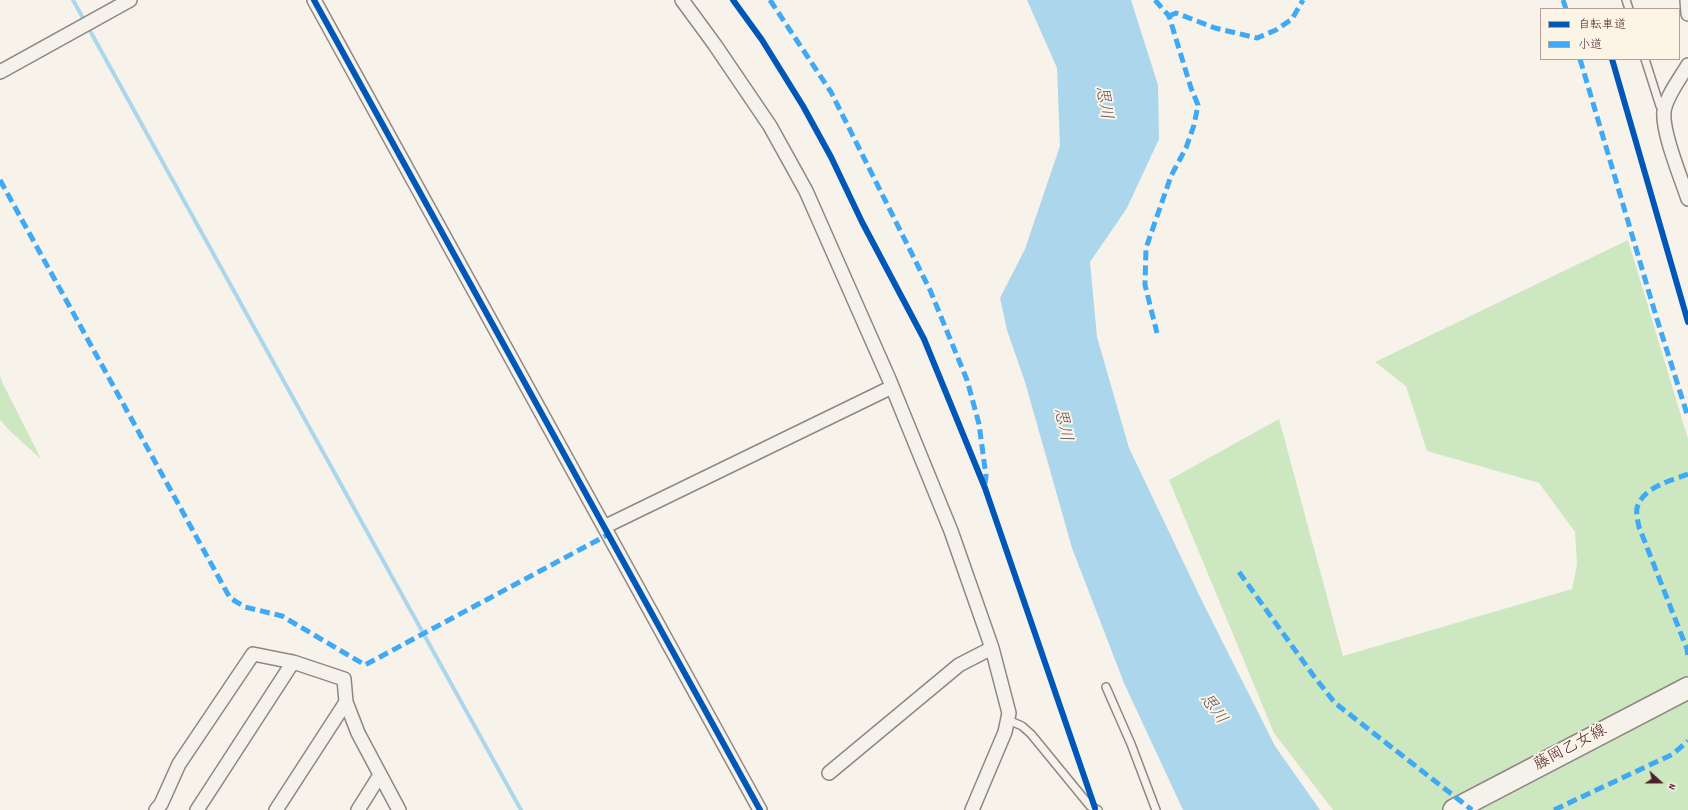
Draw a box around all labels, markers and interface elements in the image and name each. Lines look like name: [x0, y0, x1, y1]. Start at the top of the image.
legend: [1540, 8, 1680, 60]
text: 自転車道: [1578, 17, 1626, 34]
text: 小道: [1578, 37, 1602, 54]
water label: 思川: [1089, 85, 1115, 121]
water label: 思川: [1047, 406, 1075, 444]
water label: 思川: [1194, 690, 1230, 730]
street label: 藤岡乙女線: [1531, 722, 1611, 776]
north arrow: [1640, 762, 1680, 802]
text: N: [1663, 781, 1680, 792]

